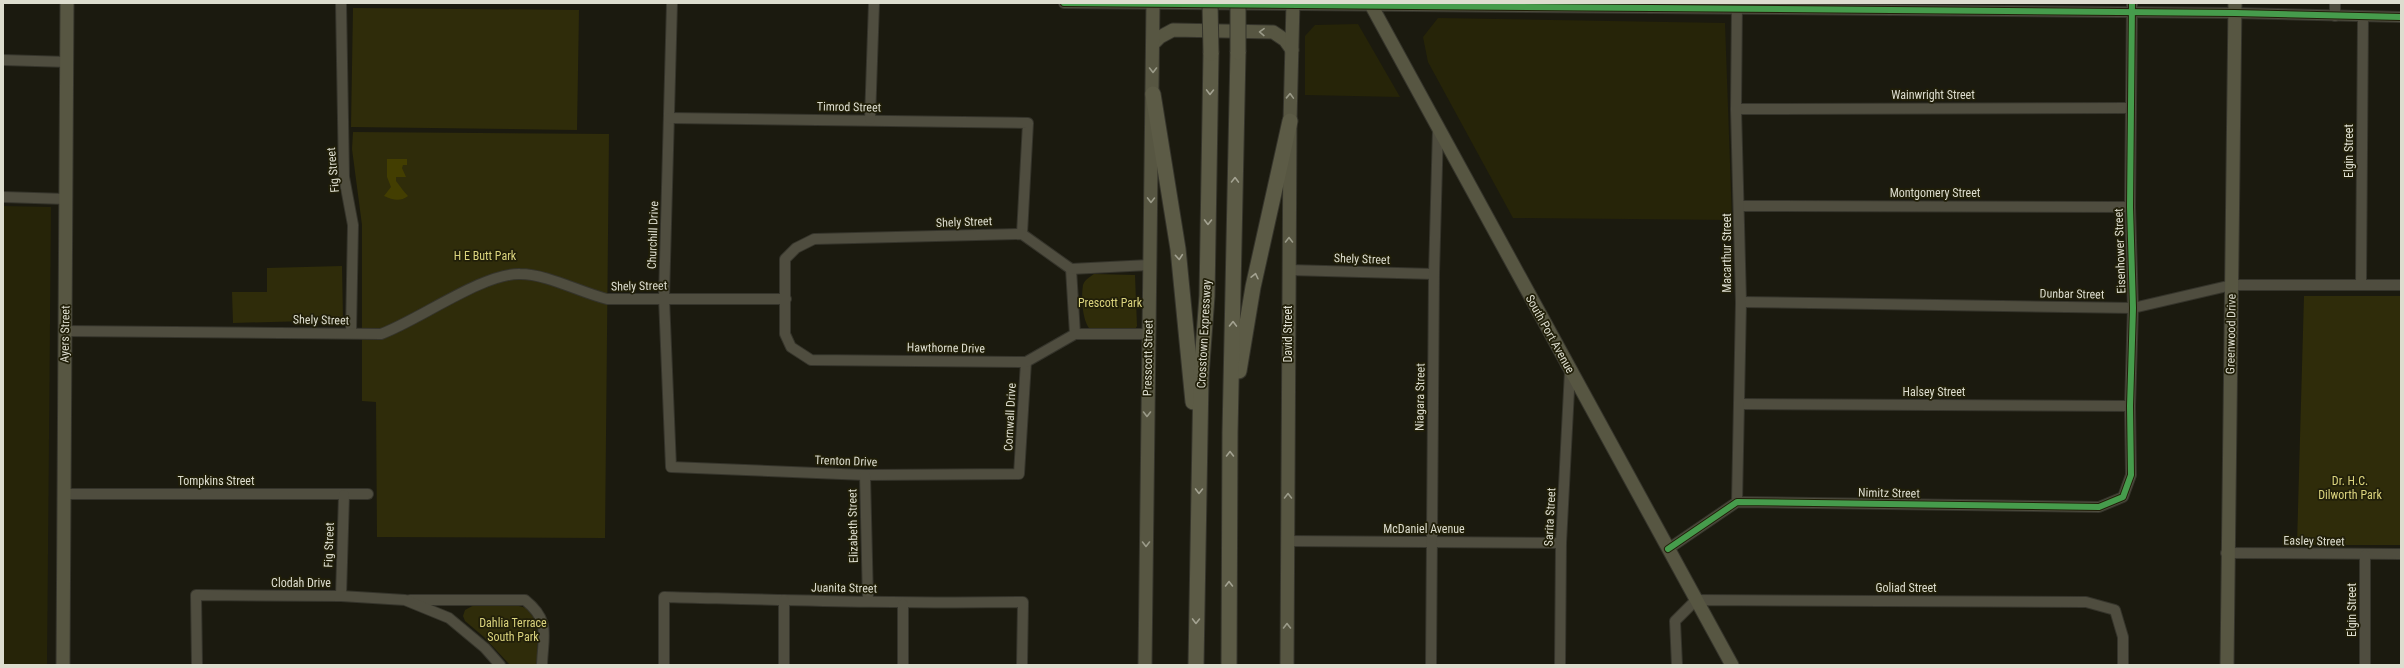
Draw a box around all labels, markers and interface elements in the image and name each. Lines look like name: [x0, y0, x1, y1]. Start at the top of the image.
one-way arrow: [1259, 28, 1265, 36]
one-way arrow: [1149, 67, 1157, 73]
street label: Wainwright Street: [1891, 88, 1975, 102]
one-way arrow: [1206, 89, 1214, 95]
one-way arrow: [1286, 93, 1295, 99]
street label: Timrod Street: [817, 99, 882, 115]
street label: Elgin Street: [2342, 124, 2356, 178]
street label: Fig Street: [324, 146, 342, 193]
one-way arrow: [1231, 177, 1239, 183]
street label: Montgomery Street: [1890, 186, 1981, 200]
one-way arrow: [1146, 197, 1155, 203]
street label: Churchill Drive: [645, 200, 661, 269]
street label: Eisenhower Street: [2111, 208, 2128, 294]
street label: Macarthur Street: [1720, 213, 1734, 293]
street label: Shely Street: [936, 214, 993, 230]
one-way arrow: [1204, 219, 1212, 225]
one-way arrow: [1285, 237, 1293, 243]
park label: H E Butt Park: [454, 249, 517, 263]
street label: Shely Street: [1334, 251, 1391, 267]
one-way arrow: [1174, 253, 1183, 260]
one-way arrow: [1251, 273, 1259, 279]
street label: Shely Street: [611, 279, 668, 293]
street label: Crosstown Expressway: [1194, 279, 1214, 389]
street label: Dunbar Street: [2040, 286, 2105, 302]
street label: South Port Avenue: [1523, 292, 1578, 376]
street label: Greenwood Drive: [2223, 293, 2239, 374]
park label: Prescott Park: [1078, 296, 1143, 310]
street label: Ayers Street: [58, 305, 73, 363]
street label: David Street: [1281, 305, 1295, 363]
street label: Shely Street: [293, 313, 350, 327]
street label: Presscott Street: [1140, 319, 1156, 396]
one-way arrow: [1229, 321, 1237, 327]
street label: Hawthorne Drive: [907, 340, 986, 356]
street label: Niagara Street: [1412, 363, 1428, 431]
street label: Cornwall Drive: [1001, 382, 1019, 451]
street label: Halsey Street: [1903, 385, 1966, 399]
one-way arrow: [1143, 411, 1151, 417]
one-way arrow: [1226, 451, 1234, 457]
street label: Trenton Drive: [814, 453, 878, 469]
street label: Tompkins Street: [178, 474, 255, 488]
park label: Dr. H.C. Dilworth Park: [2318, 474, 2382, 502]
street label: Nimitz Street: [1858, 485, 1920, 501]
street label: Sarita Street: [1541, 487, 1559, 547]
street label: Elizabeth Street: [845, 488, 861, 563]
one-way arrow: [1195, 488, 1203, 494]
one-way arrow: [1283, 493, 1292, 499]
street label: Fig Street: [321, 522, 337, 568]
street label: McDaniel Avenue: [1383, 522, 1465, 536]
street label: Easley Street: [2283, 533, 2345, 549]
one-way arrow: [1142, 541, 1150, 547]
street label: Clodah Drive: [271, 576, 331, 590]
street label: Juanita Street: [811, 580, 878, 596]
one-way arrow: [1225, 581, 1233, 587]
street label: Goliad Street: [1875, 581, 1937, 595]
street label: Elgin Street: [2345, 583, 2359, 637]
park label: Dahlia Terrace South Park: [479, 616, 547, 644]
one-way arrow: [1192, 618, 1200, 624]
one-way arrow: [1283, 623, 1291, 629]

